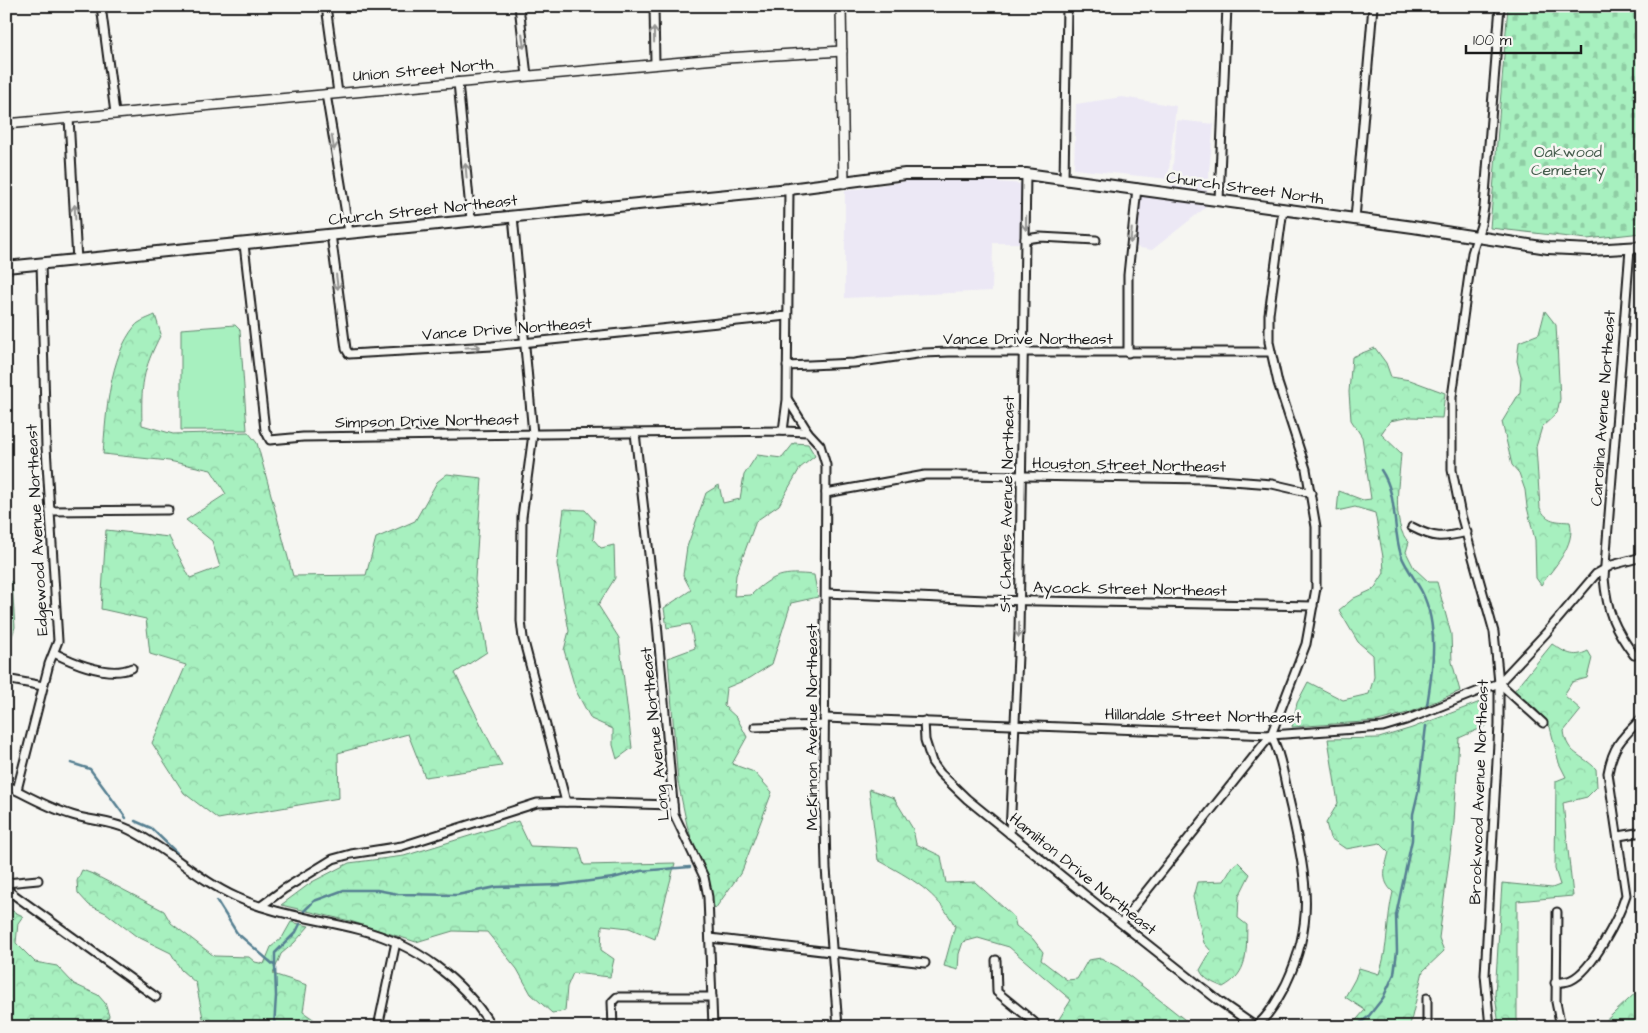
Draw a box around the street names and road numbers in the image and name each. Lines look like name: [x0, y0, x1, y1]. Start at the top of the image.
street label: Union Street North: [352, 53, 494, 87]
street label: Church Street North: [1165, 166, 1325, 210]
street label: Church Street Northeast: [327, 189, 519, 231]
street label: Carolina Avenue Northeast: [1585, 309, 1621, 507]
street label: Vance Drive Northeast: [421, 312, 593, 346]
street label: Vance Drive Northeast: [943, 328, 1113, 350]
street label: St Charles Avenue Northeast: [994, 395, 1020, 613]
street label: Simpson Drive Northeast: [335, 408, 520, 434]
street label: Edgewood Avenue Northeast: [20, 423, 55, 636]
street label: Houston Street Northeast: [1032, 452, 1227, 478]
street label: Aycock Street Northeast: [1033, 576, 1228, 603]
street label: McKinnon Avenue Northeast: [801, 623, 823, 830]
street label: Long Avenue Northeast: [635, 645, 676, 822]
street label: Brookwood Avenue Northeast: [1464, 678, 1494, 905]
street label: Hillandale Street Northeast: [1105, 703, 1302, 729]
street label: Hamilton Drive Northeast: [1005, 808, 1162, 941]

